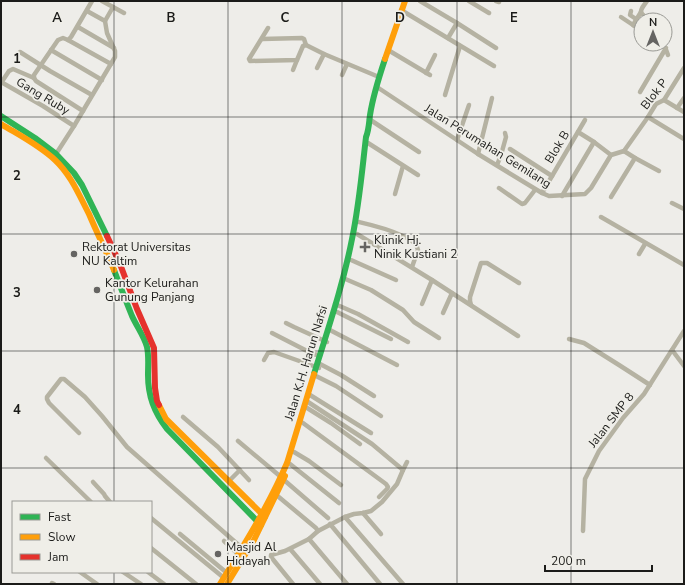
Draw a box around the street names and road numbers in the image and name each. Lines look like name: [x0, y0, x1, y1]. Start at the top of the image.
street label: Gang Ruby: [13, 74, 73, 119]
street label: Blok P: [637, 75, 671, 113]
street label: Jalan Perumahan Gemilang: [421, 100, 554, 192]
street label: Blok B: [541, 128, 573, 166]
street label: Jalan K.H. Harun Nafsi: [281, 303, 331, 423]
street label: Jalan SMP 8: [584, 389, 637, 452]

